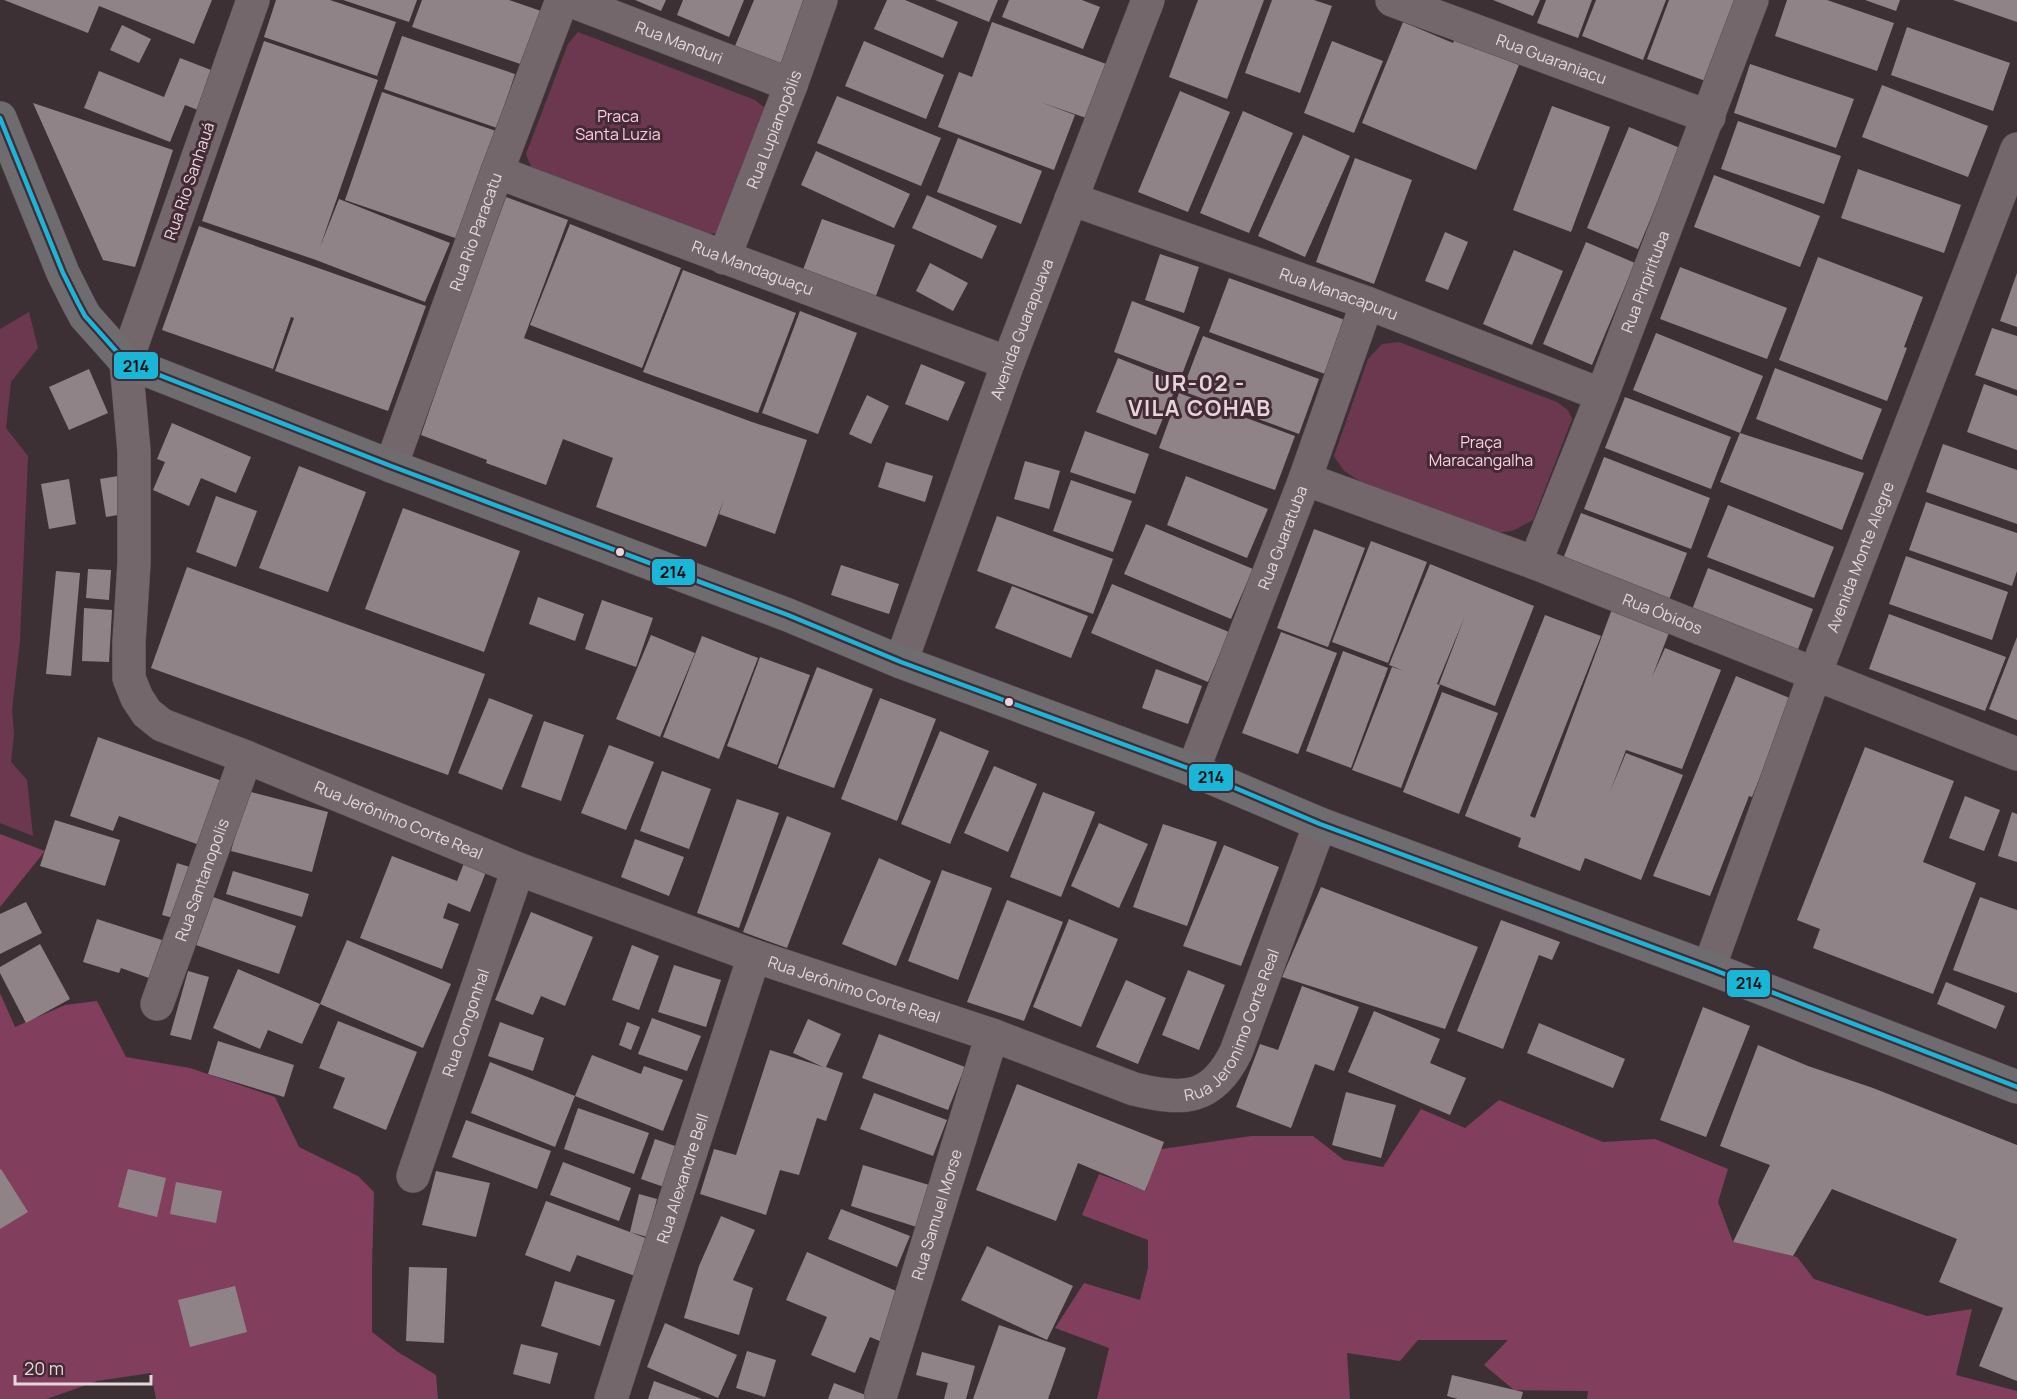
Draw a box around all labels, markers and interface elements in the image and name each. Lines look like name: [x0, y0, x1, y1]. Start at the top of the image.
street label: Rua Manduri: [632, 15, 726, 69]
street label: Rua Guaraniacu: [1493, 28, 1610, 89]
street label: Rua Lupianopôlis: [741, 67, 806, 192]
park label: Praca Santa Luzia: [575, 105, 661, 145]
street label: Rua Rio Sanhauá: [159, 119, 219, 243]
street label: Rua Rio Paracatu: [444, 170, 507, 294]
street label: Rua Pirpirituba: [1616, 227, 1674, 336]
street label: Rua Mandaguaçu: [689, 235, 817, 300]
street label: Avenida Guarapuava: [985, 255, 1058, 403]
street label: Rua Manacapuru: [1277, 262, 1401, 325]
line badge: 214: [113, 351, 159, 380]
text: 214: [123, 355, 149, 377]
district label: UR-02 - VILA COHAB: [1128, 368, 1272, 423]
park label: Praça Maracangalha: [1429, 431, 1533, 471]
street label: Avenida Monte Alegre: [1821, 478, 1899, 636]
street label: Rua Guaratuba: [1252, 482, 1312, 593]
unlabelled marker: [614, 546, 626, 558]
line badge: 214: [651, 558, 696, 586]
text: 214: [660, 561, 686, 583]
street label: Rua Óbidos: [1619, 588, 1705, 639]
unlabelled marker: [1003, 696, 1015, 708]
line badge: 214: [1188, 763, 1234, 792]
text: 214: [1198, 766, 1224, 788]
street label: Rua Jerônimo Corte Real: [311, 775, 486, 864]
street label: Rua Santanopolis: [170, 815, 234, 944]
street label: Rua Jeronimo Corte Real: [1182, 946, 1284, 1106]
street label: Rua Jerônimo Corte Real: [765, 950, 943, 1028]
street label: Rua Congonhal: [437, 966, 494, 1080]
line badge: 214: [1726, 969, 1771, 998]
text: 214: [1736, 972, 1762, 994]
street label: Rua Alexandre Bell: [651, 1110, 714, 1246]
street label: Rua Samuel Morse: [906, 1146, 967, 1283]
scale bar: [15, 1348, 152, 1386]
text: 20 m: [24, 1356, 64, 1380]

